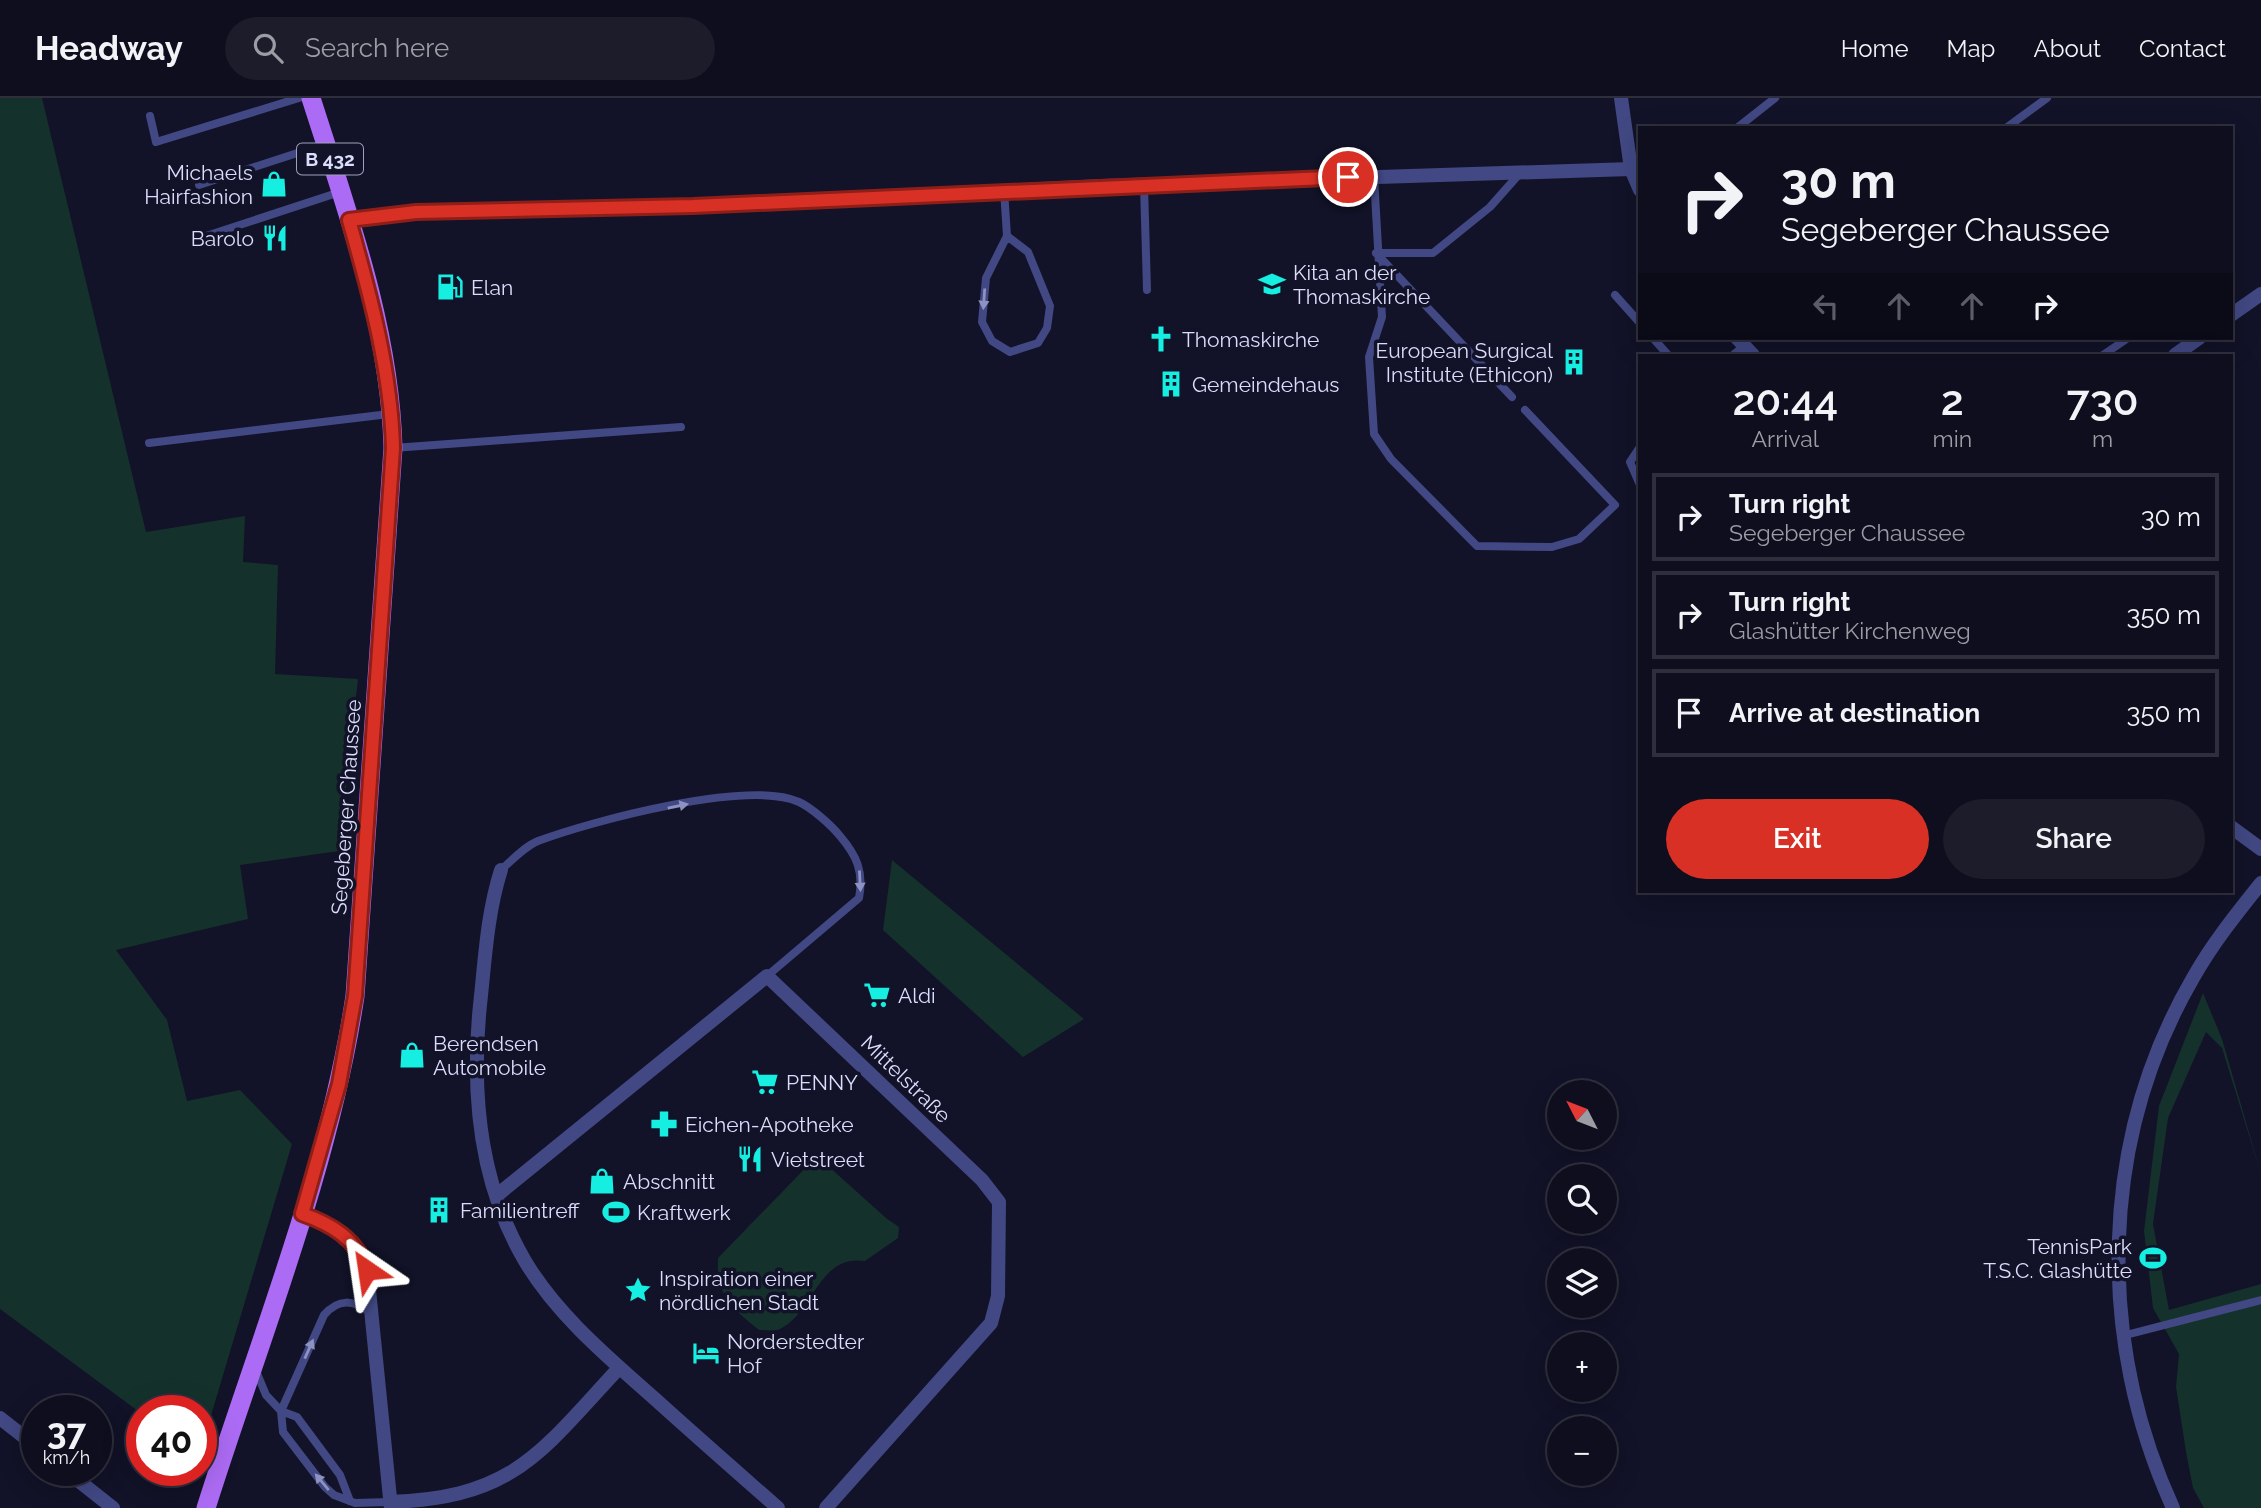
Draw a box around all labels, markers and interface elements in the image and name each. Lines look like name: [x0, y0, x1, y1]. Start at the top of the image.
search box: [225, 17, 715, 80]
text: Headway: [35, 29, 183, 68]
icon: search: [249, 29, 287, 67]
text: Search here: [305, 33, 449, 63]
text: Home: [1841, 34, 1909, 63]
text: Map: [1947, 34, 1995, 63]
text: About: [2033, 34, 2101, 63]
text: Contact: [2139, 34, 2226, 63]
road number: B 432: [297, 143, 363, 174]
pin: [1318, 147, 1378, 207]
text: 30 m: [1781, 152, 1896, 209]
icon: right: [1666, 154, 1757, 245]
icon: arrive: [1329, 158, 1367, 196]
place label: Michaels Hairfashion: [144, 160, 253, 209]
shop icon: Michaels Hairfashion: [259, 169, 289, 199]
text: Segeberger Chaussee: [1781, 211, 2110, 248]
restaurant icon: Barolo: [260, 223, 290, 253]
place label: Barolo: [191, 226, 254, 251]
place label: Kita an der Thomaskirche: [1293, 260, 1430, 309]
school or university icon: Kita an der Thomaskirche: [1257, 269, 1287, 299]
fuel station icon: Elan: [435, 272, 465, 302]
place label: Elan: [471, 275, 513, 300]
icon: left: [1807, 287, 1845, 325]
icon: ahead: [1880, 287, 1918, 325]
icon: ahead: [1953, 287, 1991, 325]
icon: right: [2026, 287, 2064, 325]
one-way arrow: [978, 289, 989, 311]
church icon: Thomaskirche: [1146, 324, 1176, 354]
place label: Thomaskirche: [1182, 327, 1319, 352]
place label: European Surgical Institute (Ethicon): [1376, 338, 1553, 387]
building icon: European Surgical Institute (Ethicon): [1559, 347, 1589, 377]
building icon: Gemeindehaus: [1156, 369, 1186, 399]
place label: Gemeindehaus: [1192, 372, 1340, 397]
text: 20:44: [1732, 376, 1838, 425]
text: 2: [1941, 376, 1964, 425]
text: 730: [2067, 376, 2138, 425]
text: Arrival: [1752, 425, 1819, 452]
text: min: [1933, 425, 1972, 452]
text: m: [2092, 425, 2113, 452]
text: Turn right: [1729, 489, 1850, 519]
icon: right: [1670, 498, 1708, 536]
text: 30 m: [2141, 502, 2201, 532]
text: Segeberger Chaussee: [1729, 519, 1965, 546]
text: Turn right: [1729, 587, 1850, 617]
icon: right: [1670, 596, 1708, 634]
text: 350 m: [2127, 600, 2201, 630]
text: Glashütter Kirchenweg: [1729, 617, 1971, 644]
icon: arrive: [1670, 694, 1708, 732]
street label: Segeberger Chaussee: [326, 698, 366, 916]
text: Arrive at destination: [1729, 698, 1980, 728]
text: 350 m: [2127, 698, 2201, 728]
button: Exit: [1666, 799, 1929, 879]
button: Share: [1943, 799, 2205, 879]
one-way arrow: [667, 800, 689, 811]
one-way arrow: [854, 870, 865, 892]
supermarket icon: Aldi: [862, 980, 892, 1010]
place label: Aldi: [898, 983, 936, 1008]
street label: Mittelstraße: [856, 1030, 956, 1128]
place label: Berendsen Automobile: [433, 1031, 546, 1080]
shop icon: Berendsen Automobile: [397, 1040, 427, 1070]
supermarket icon: PENNY: [750, 1067, 780, 1097]
place label: PENNY: [786, 1070, 858, 1095]
north arrow: [1547, 1080, 1617, 1150]
map controls: [1547, 1080, 1617, 1486]
pharmacy icon: Eichen-Apotheke: [649, 1109, 679, 1139]
place label: Eichen-Apotheke: [685, 1112, 853, 1137]
restaurant icon: Vietstreet: [735, 1144, 765, 1174]
place label: Vietstreet: [771, 1147, 865, 1172]
button: search: [1547, 1164, 1617, 1234]
shop icon: Abschnitt: [587, 1166, 617, 1196]
place label: Abschnitt: [623, 1169, 715, 1194]
building icon: Familientreff: [424, 1195, 454, 1225]
sports icon: Kraftwerk: [601, 1197, 631, 1227]
place label: Familientreff: [460, 1198, 580, 1223]
place label: Kraftwerk: [637, 1200, 731, 1225]
position arrow: [330, 1233, 404, 1307]
place label: TennisPark T.S.C. Glashütte: [1983, 1234, 2132, 1283]
sports icon: TennisPark T.S.C. Glashütte: [2138, 1243, 2168, 1273]
button: layers: [1547, 1248, 1617, 1318]
place label: Inspiration einer nördlichen Stadt: [659, 1266, 819, 1315]
place icon: Inspiration einer nördlichen Stadt: [623, 1275, 653, 1305]
place label: Norderstedter Hof: [727, 1329, 865, 1378]
button: +: [1547, 1332, 1617, 1402]
hotel icon: Norderstedter Hof: [691, 1338, 721, 1368]
one-way arrow: [303, 1339, 315, 1359]
speed limit sign: 40: [126, 1395, 217, 1486]
text: 37: [47, 1411, 86, 1452]
button: −: [1547, 1416, 1617, 1486]
text: km/h: [43, 1447, 90, 1468]
one-way arrow: [314, 1473, 329, 1491]

